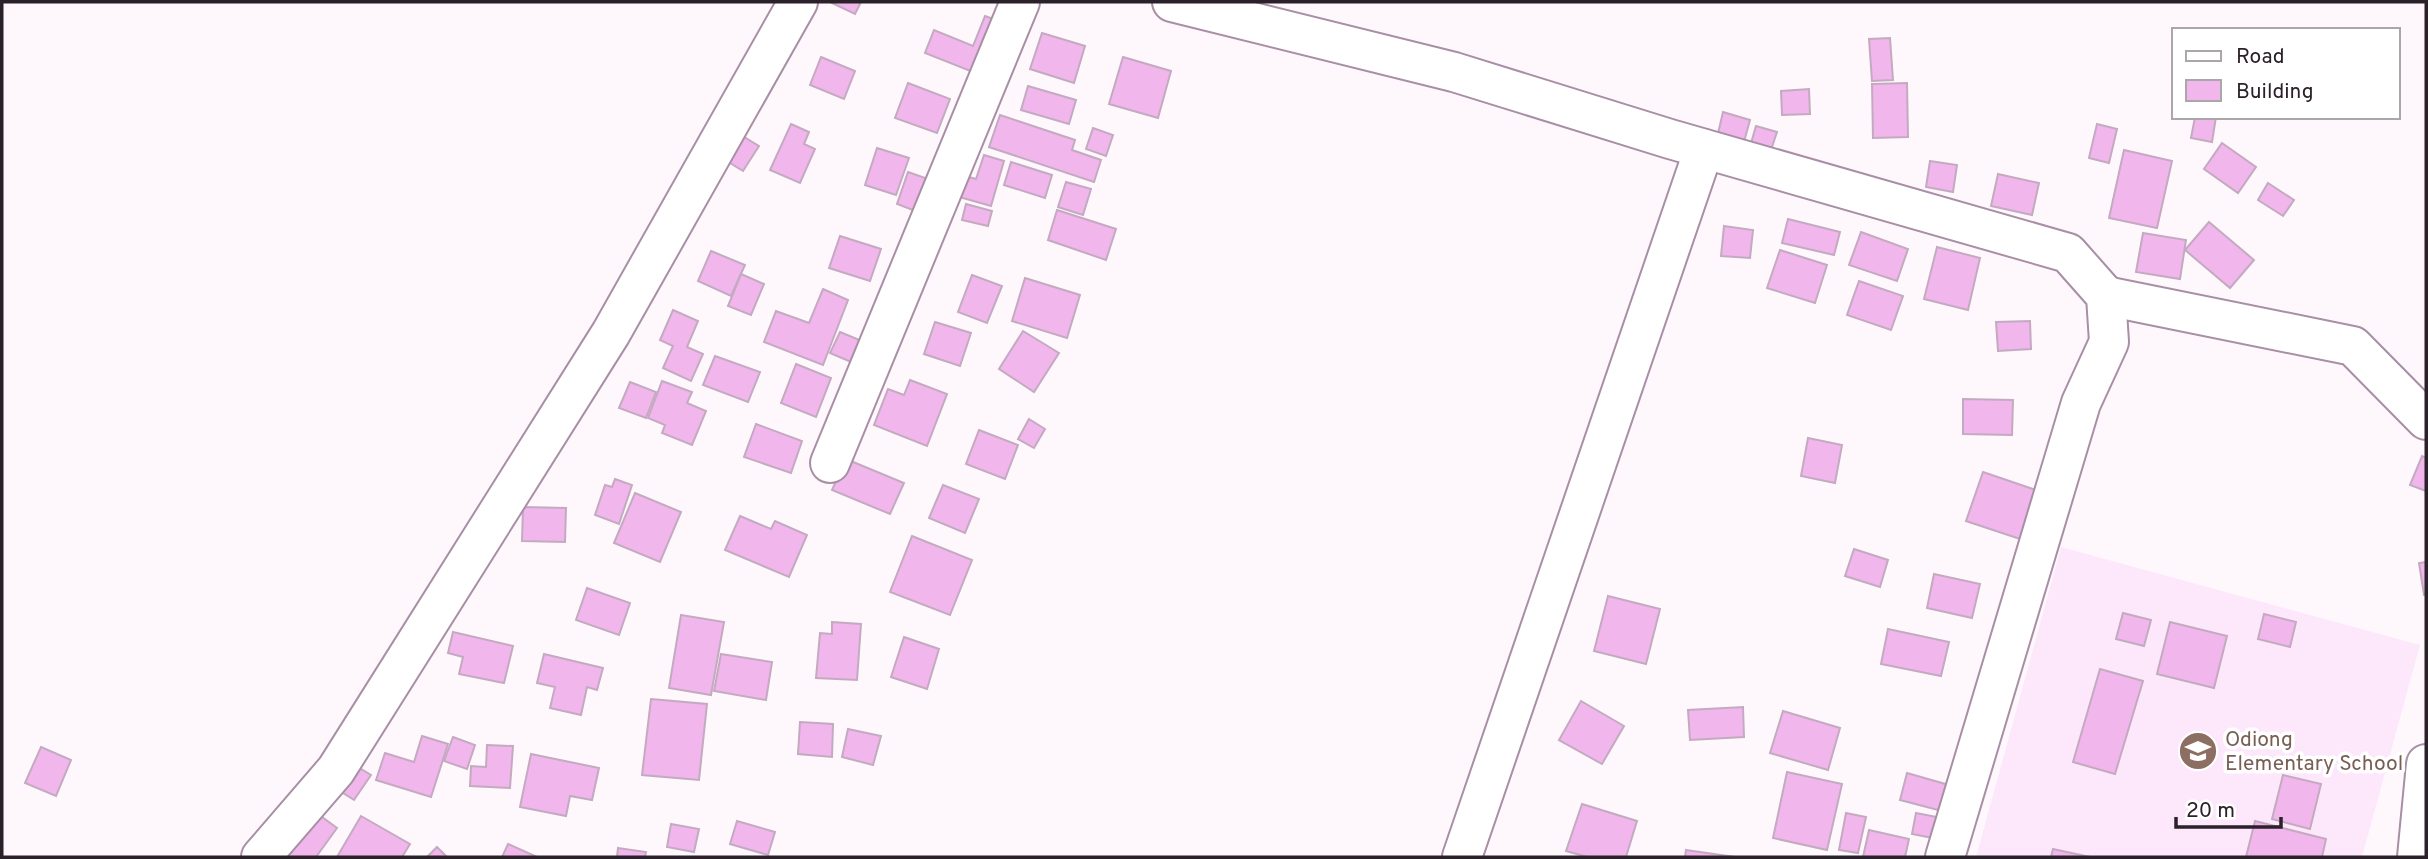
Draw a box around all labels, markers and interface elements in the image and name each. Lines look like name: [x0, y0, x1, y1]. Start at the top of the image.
legend: [2172, 28, 2400, 119]
text: Road: [2236, 44, 2285, 71]
text: Building: [2236, 79, 2314, 106]
place label: Odiong Elementary School: [2225, 727, 2403, 778]
school or university icon: Odiong Elementary School: [2177, 730, 2219, 772]
scale bar: [2176, 786, 2281, 830]
text: 20 m: [2186, 798, 2235, 825]

